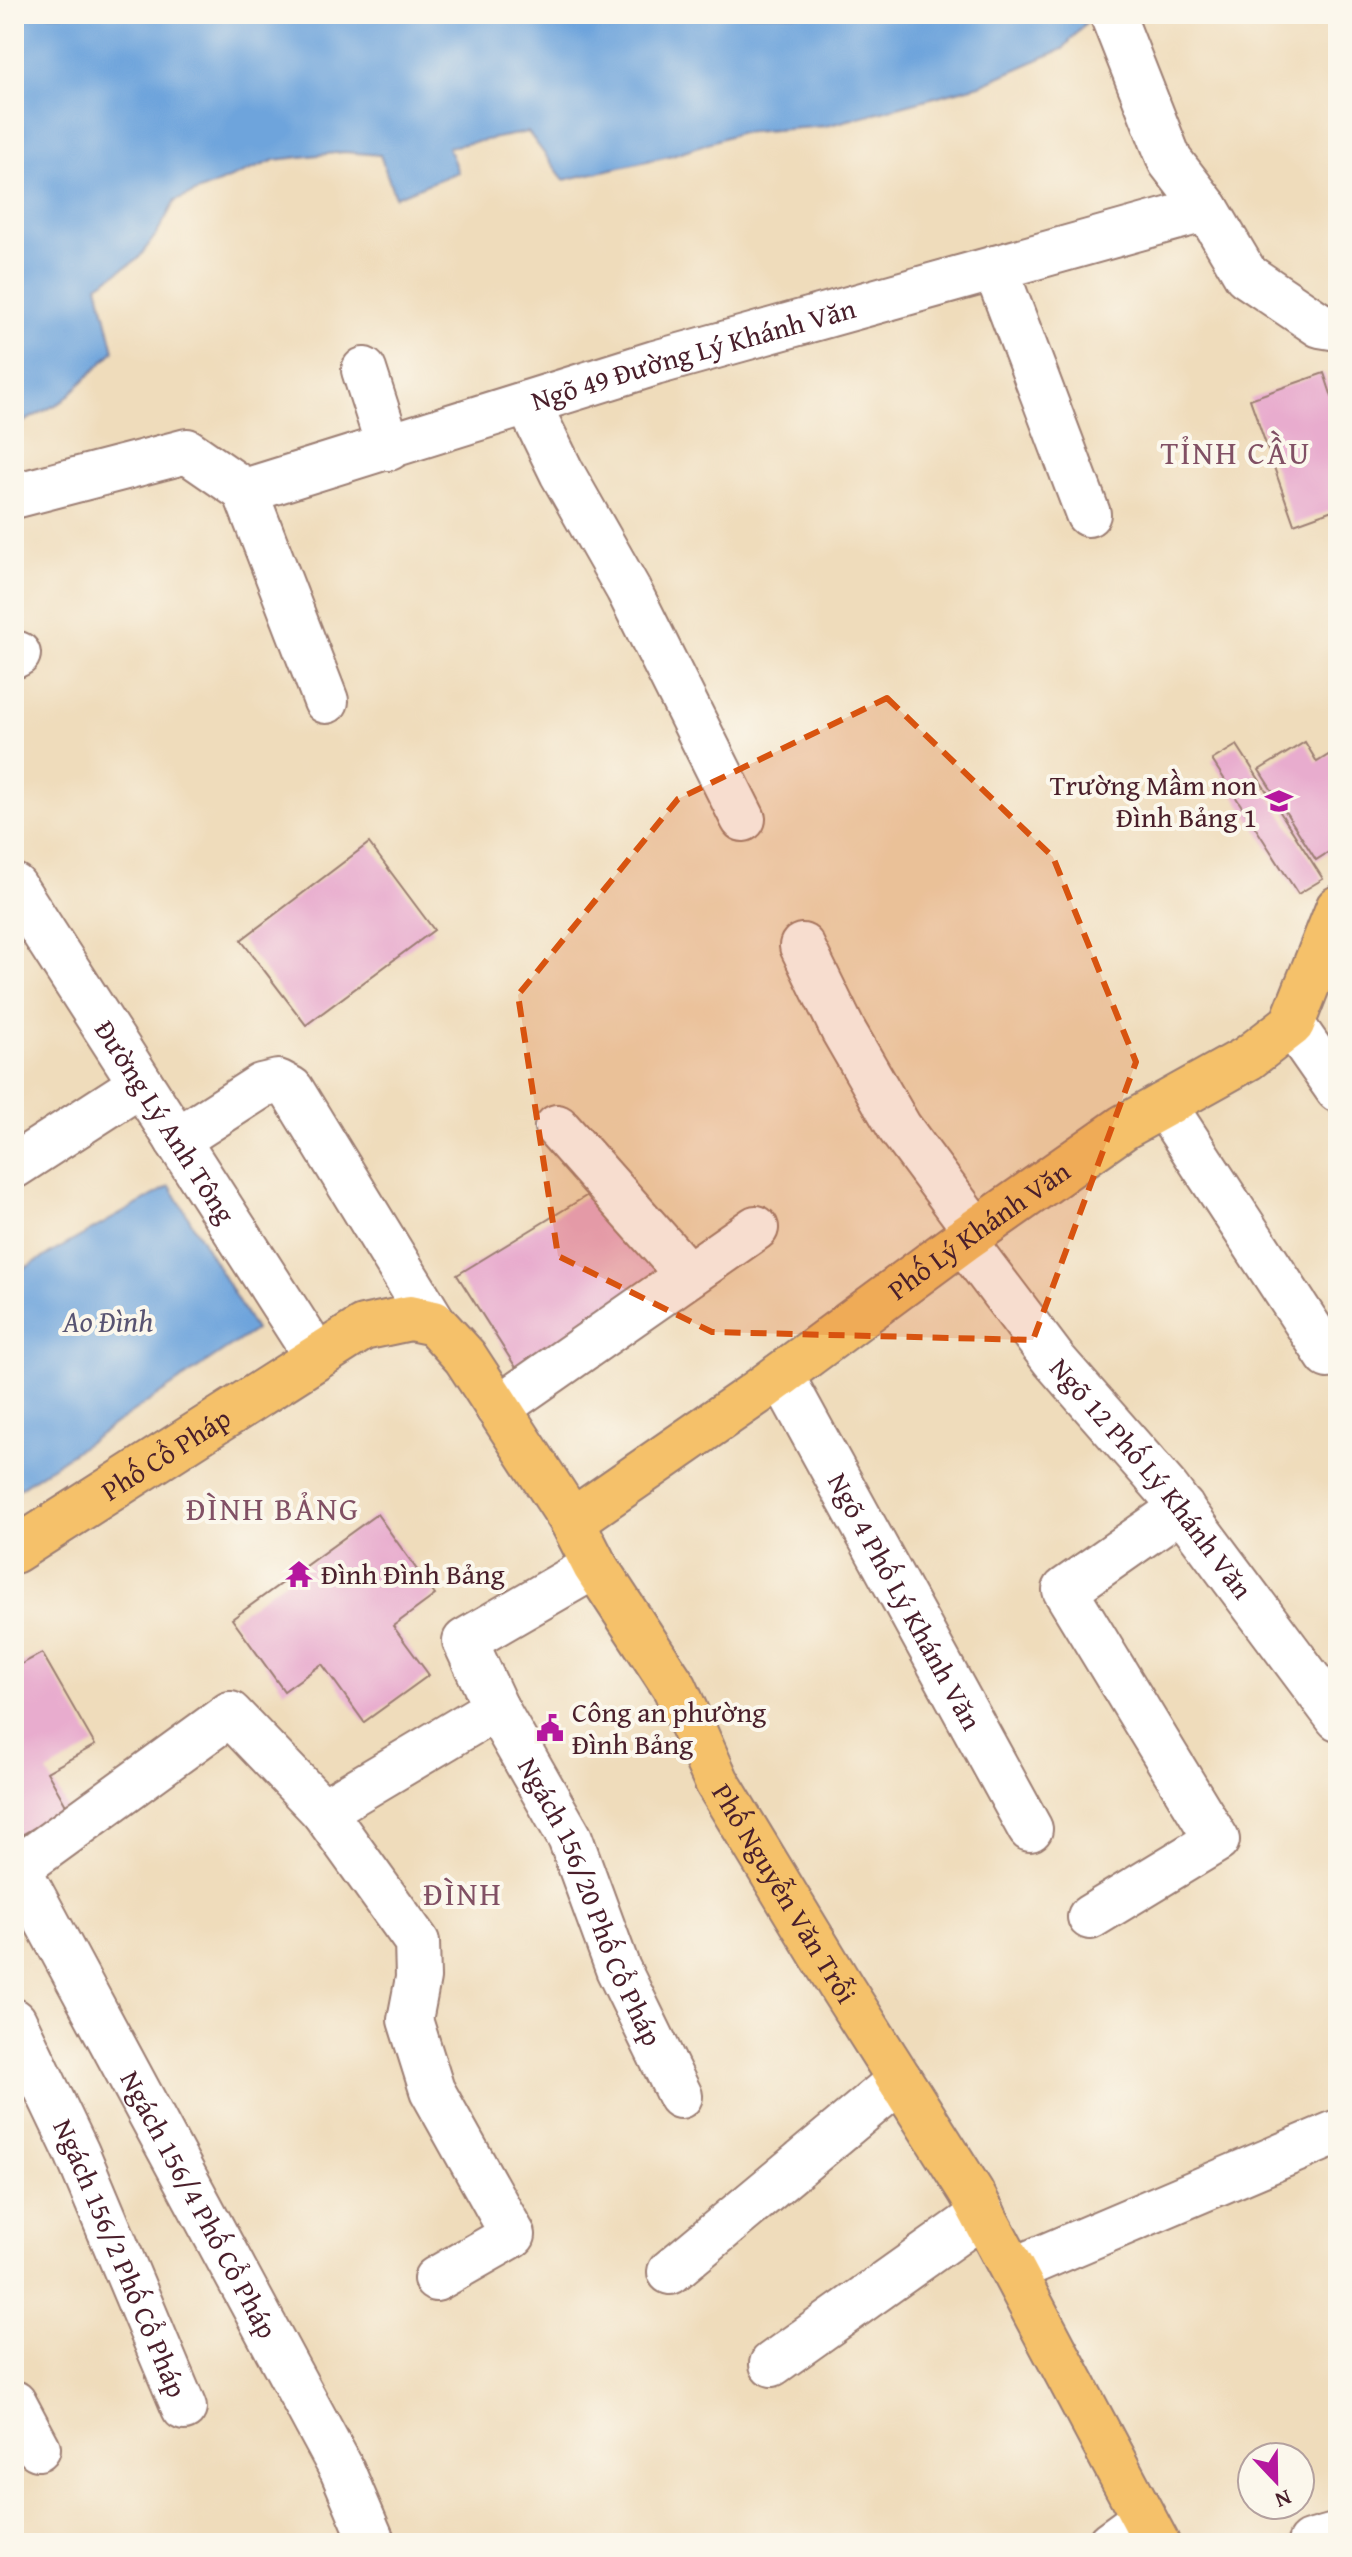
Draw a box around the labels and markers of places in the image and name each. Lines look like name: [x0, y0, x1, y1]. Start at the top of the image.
place label: Trường Mầm non Đình Bảng 1: [1050, 764, 1257, 837]
school or university icon: Trường Mầm non Đình Bảng 1: [1264, 786, 1294, 816]
place label: Đình Đình Bảng: [321, 1553, 505, 1594]
temple icon: Đình Đình Bảng: [284, 1559, 314, 1589]
place label: Công an phường Đình Bảng: [572, 1691, 766, 1764]
public building icon: Công an phường Đình Bảng: [535, 1713, 565, 1743]

